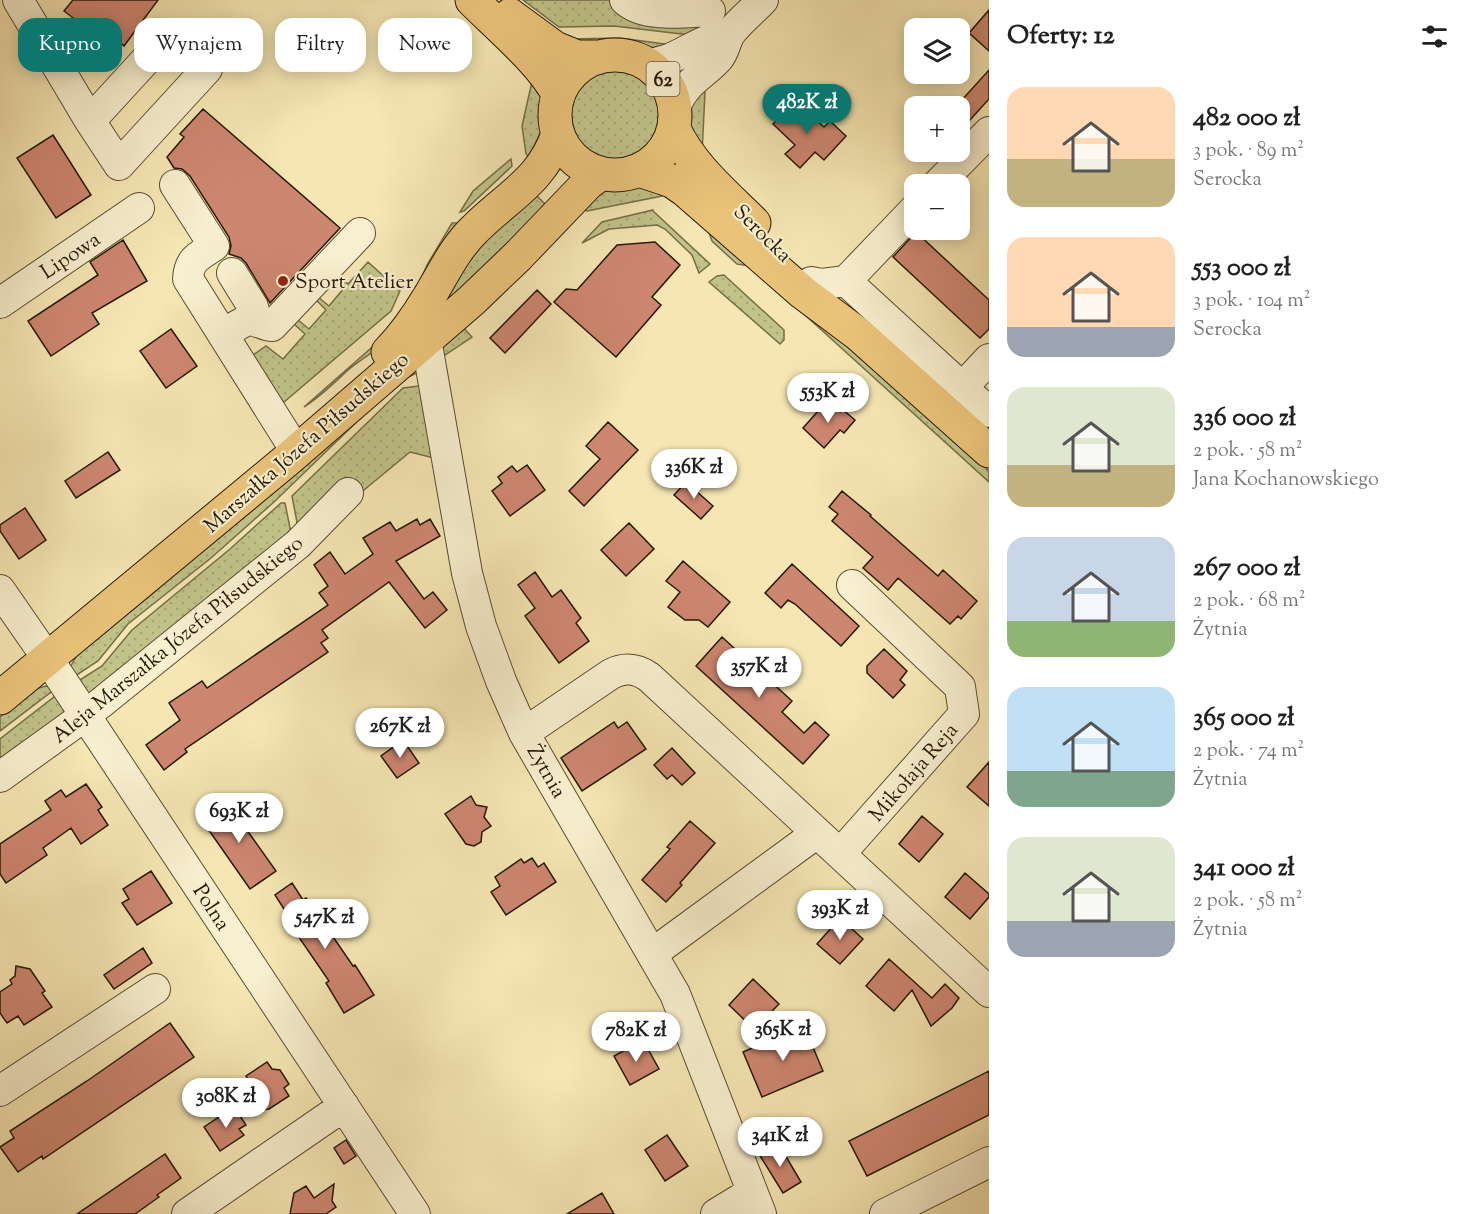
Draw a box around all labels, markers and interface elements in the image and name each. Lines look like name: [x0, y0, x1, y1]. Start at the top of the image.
chip: Kupno: [18, 18, 122, 72]
chip: Wynajem: [134, 18, 263, 72]
chip: Filtry: [275, 18, 366, 72]
chip: Nowe: [378, 18, 472, 72]
map controls: [904, 18, 970, 240]
button: layers: [904, 18, 970, 84]
text: Oferty: 12: [1007, 18, 1115, 55]
icon: filters: [1418, 20, 1451, 53]
road number: 62: [646, 62, 680, 96]
pin: 482K zł: [752, 84, 862, 135]
text: 482K zł: [776, 89, 838, 118]
button: +: [904, 96, 970, 162]
text: 482 000 zł: [1193, 100, 1300, 137]
icon: home: [1055, 111, 1127, 183]
text: 3 pok. · 89 m²: [1193, 137, 1304, 166]
text: Serocka: [1193, 166, 1262, 195]
button: −: [904, 174, 970, 240]
street label: Serocka: [725, 198, 798, 271]
street label: Lipowa: [35, 225, 107, 288]
text: 553 000 zł: [1193, 250, 1291, 287]
icon: home: [1055, 261, 1127, 333]
place label: Sport Atelier: [295, 268, 413, 298]
marker: Sport Atelier: [276, 274, 290, 288]
text: 3 pok. · 104 m²: [1193, 287, 1311, 316]
text: Serocka: [1193, 316, 1262, 345]
street label: Marszałka Józefa Piłsudskiego: [198, 346, 417, 541]
pin: 553K zł: [773, 373, 883, 424]
text: 553K zł: [801, 378, 855, 407]
text: 336 000 zł: [1193, 400, 1296, 437]
icon: home: [1055, 411, 1127, 483]
text: 2 pok. · 58 m²: [1193, 437, 1302, 466]
pin: 336K zł: [639, 449, 749, 500]
text: 336K zł: [665, 454, 723, 483]
text: Jana Kochanowskiego: [1193, 466, 1379, 495]
street label: Aleja Marszałka Józefa Piłsudskiego: [46, 530, 310, 752]
text: 267 000 zł: [1193, 550, 1301, 587]
icon: home: [1055, 561, 1127, 633]
text: 2 pok. · 68 m²: [1193, 587, 1306, 616]
text: Żytnia: [1193, 616, 1247, 645]
pin: 357K zł: [704, 648, 814, 699]
text: 357K zł: [731, 653, 787, 682]
text: 365 000 zł: [1193, 700, 1295, 737]
pin: 267K zł: [345, 708, 455, 759]
icon: home: [1055, 711, 1127, 783]
text: 267K zł: [369, 713, 431, 742]
street label: Mikołaja Reja: [863, 717, 966, 829]
text: 2 pok. · 74 m²: [1193, 737, 1304, 766]
street label: Żytnia: [518, 740, 573, 805]
text: Żytnia: [1193, 766, 1247, 795]
pin: 693K zł: [184, 793, 294, 844]
text: 693K zł: [209, 798, 269, 827]
text: 341 000 zł: [1193, 850, 1295, 887]
icon: home: [1055, 861, 1127, 933]
street label: Polna: [184, 879, 237, 938]
text: 2 pok. · 58 m²: [1193, 887, 1302, 916]
pin: 393K zł: [785, 890, 895, 941]
text: 393K zł: [811, 895, 869, 924]
pin: 547K zł: [270, 899, 380, 950]
text: 547K zł: [296, 904, 354, 933]
text: Żytnia: [1193, 916, 1247, 945]
pin: 365K zł: [728, 1011, 838, 1062]
pin: 782K zł: [581, 1012, 691, 1063]
text: 365K zł: [755, 1016, 811, 1045]
text: 782K zł: [605, 1017, 667, 1046]
pin: 308K zł: [171, 1078, 281, 1129]
text: 308K zł: [196, 1083, 256, 1112]
pin: 341K zł: [725, 1117, 835, 1168]
text: 341K zł: [752, 1122, 808, 1151]

